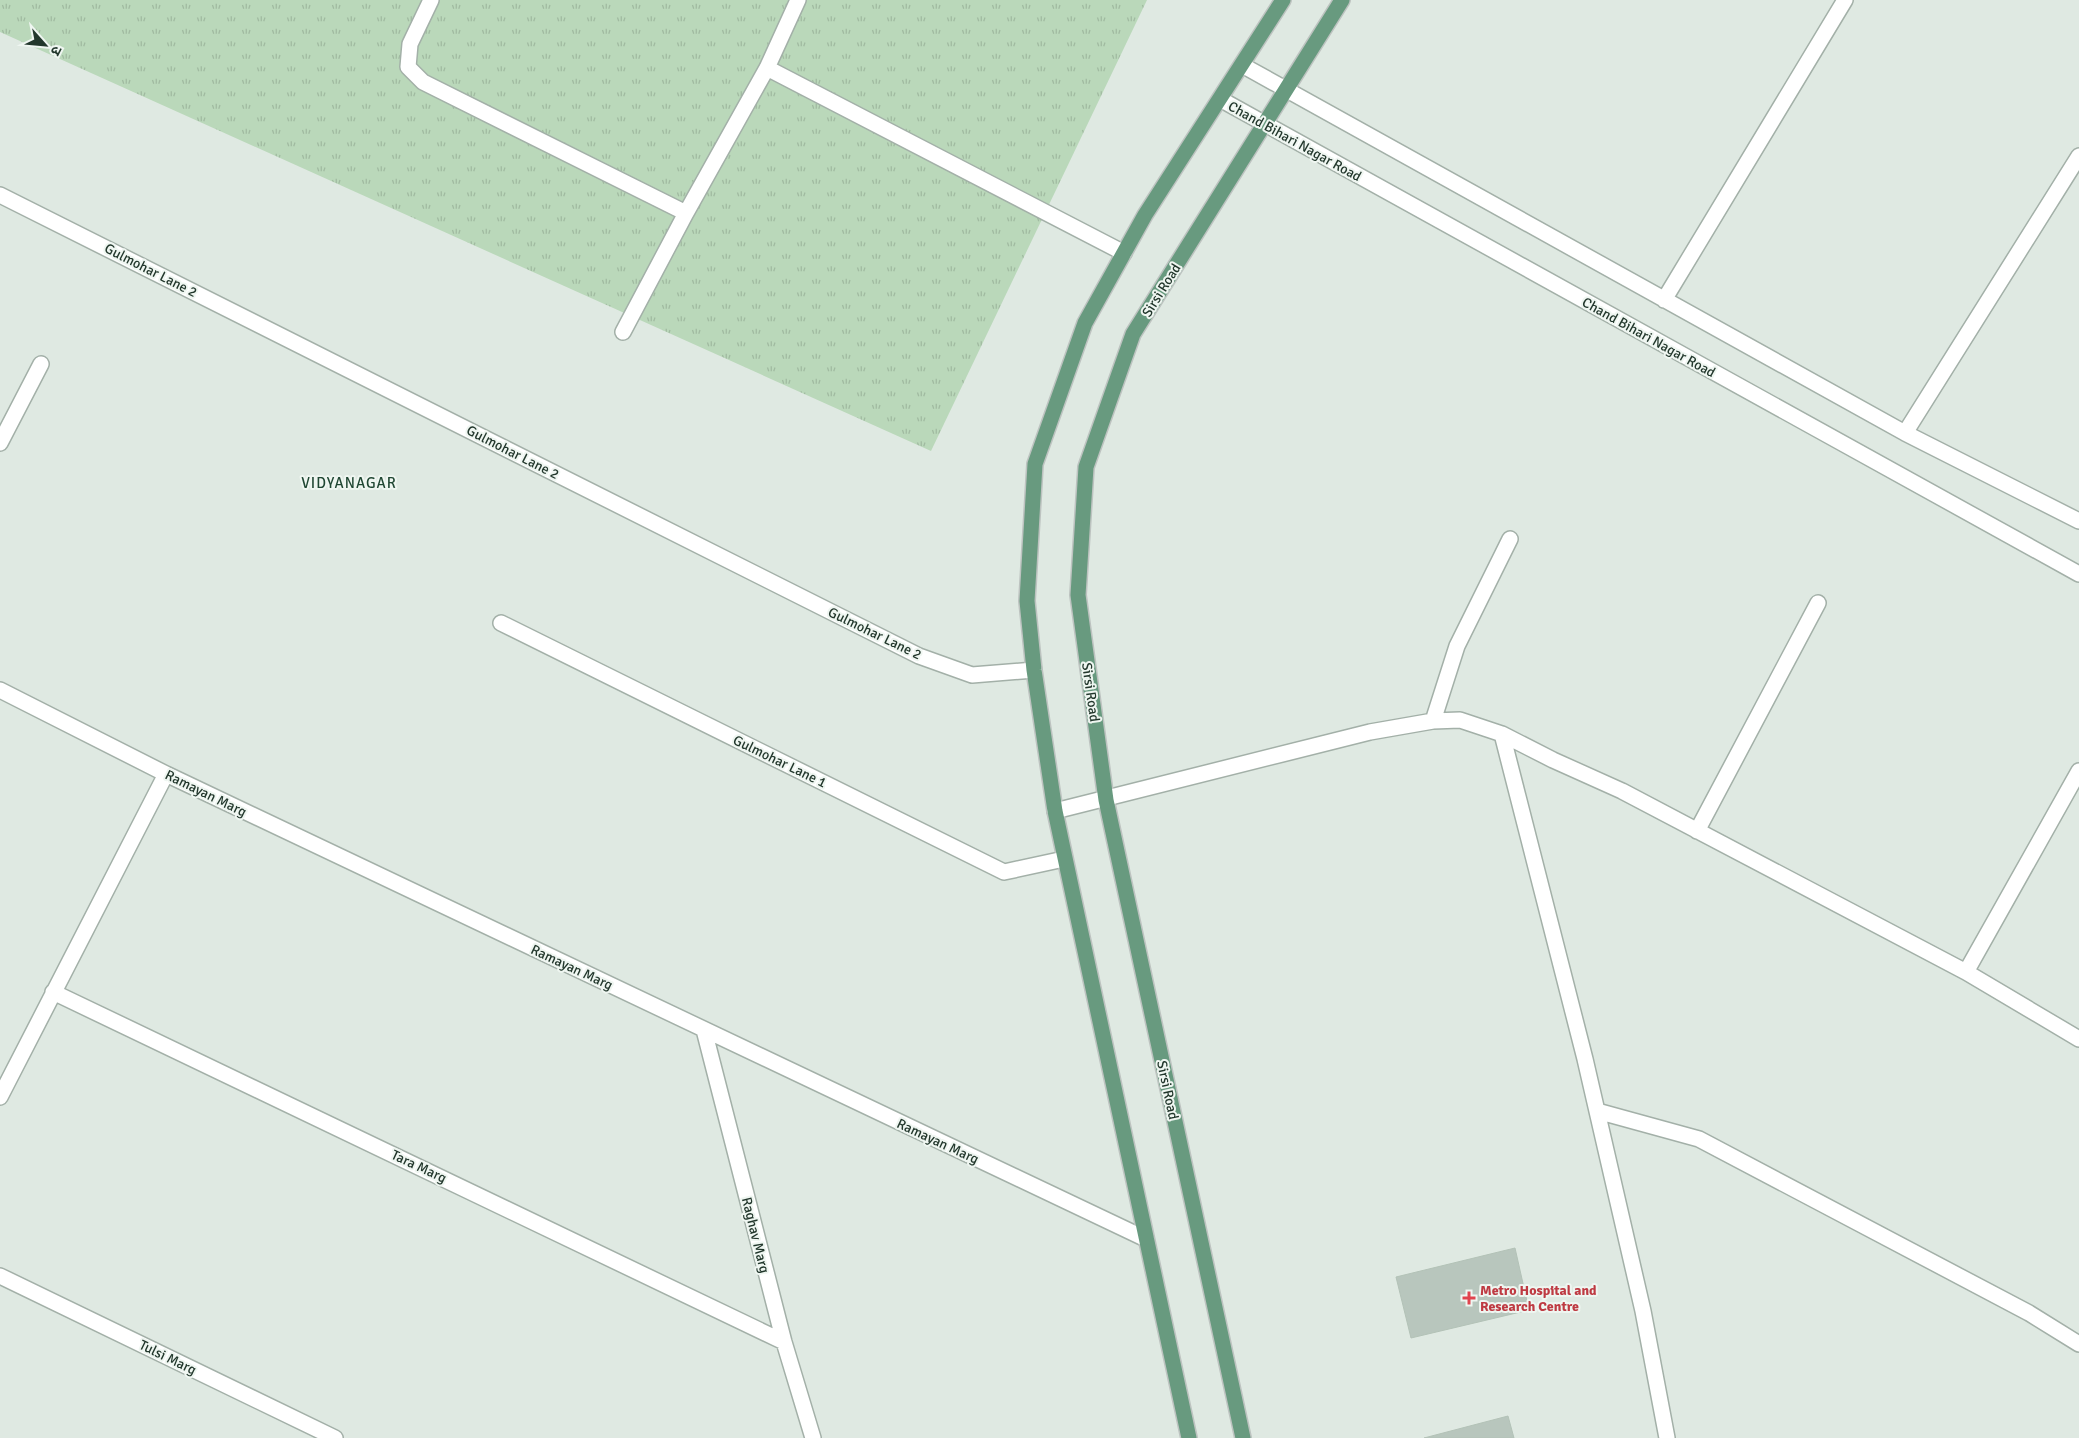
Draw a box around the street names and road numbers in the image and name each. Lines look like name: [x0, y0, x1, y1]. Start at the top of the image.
street label: Chand Bihari Nagar Road: [1225, 98, 1364, 185]
street label: Gulmohar Lane 2: [102, 240, 200, 301]
street label: Sirsi Road: [1138, 260, 1184, 320]
street label: Chand Bihari Nagar Road: [1579, 294, 1718, 381]
street label: Gulmohar Lane 2: [464, 422, 562, 483]
street label: Gulmohar Lane 2: [825, 604, 924, 663]
street label: Sirsi Road: [1078, 661, 1103, 723]
street label: Gulmohar Lane 1: [730, 732, 829, 791]
street label: Ramayan Marg: [162, 766, 249, 820]
street label: Ramayan Marg: [528, 941, 615, 994]
street label: Sirsi Road: [1153, 1059, 1182, 1121]
street label: Ramayan Marg: [894, 1115, 981, 1168]
street label: Tara Marg: [388, 1146, 449, 1187]
street label: Raghav Marg: [738, 1195, 773, 1275]
street label: Tulsi Marg: [136, 1336, 199, 1379]

